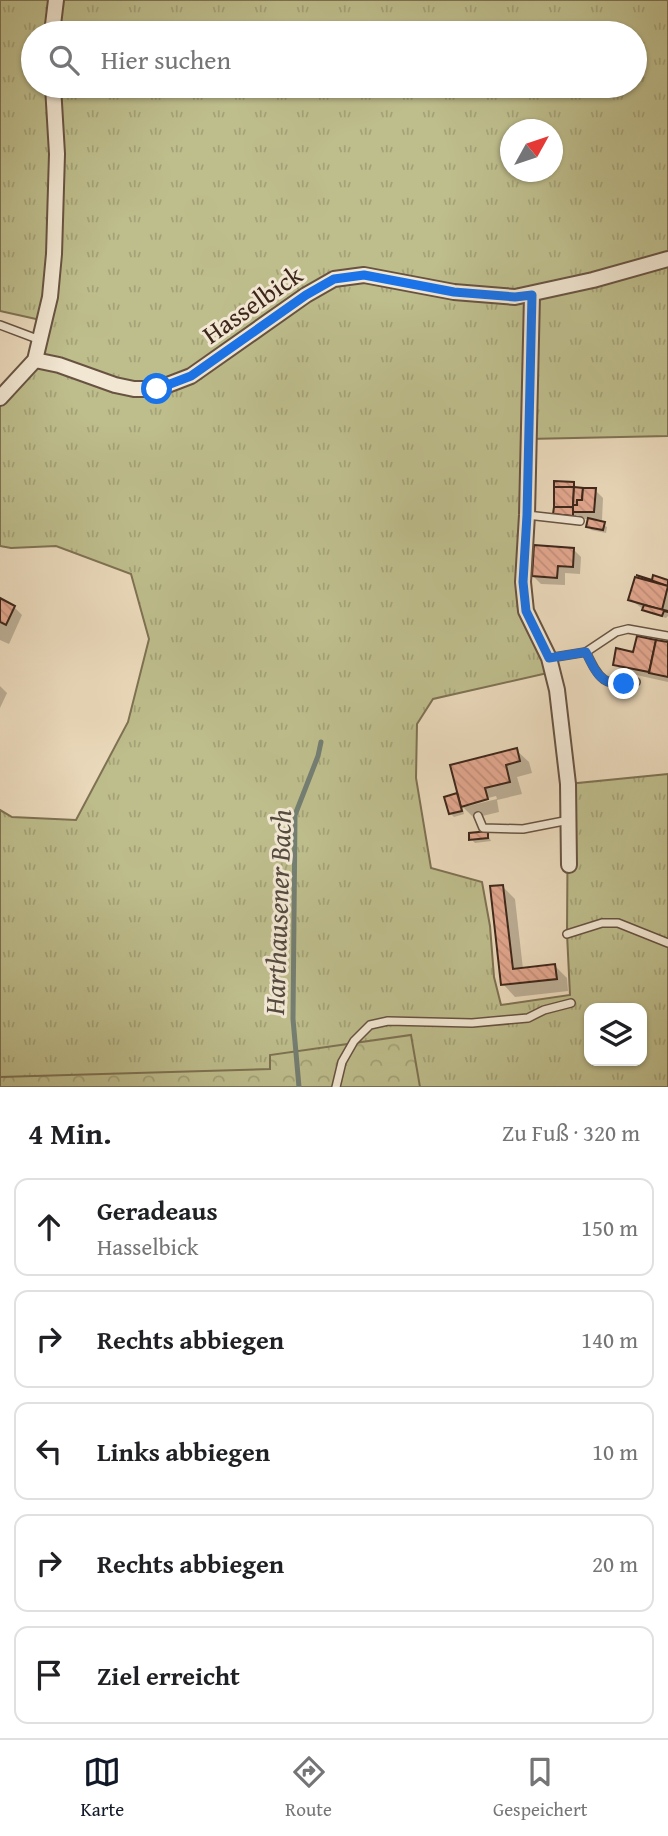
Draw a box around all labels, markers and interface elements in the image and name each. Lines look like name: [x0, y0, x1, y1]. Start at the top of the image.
search box: [21, 21, 647, 98]
text: Hier suchen: [101, 40, 231, 79]
icon: search: [45, 41, 83, 79]
north arrow: [500, 119, 563, 182]
street label: Hasselbick: [194, 255, 311, 353]
route start: [141, 373, 172, 404]
route end: [608, 668, 639, 699]
water label: Harthausener Bach: [253, 809, 301, 1016]
map controls: [584, 1003, 647, 1066]
button: layers: [584, 1003, 647, 1066]
text: 4 Min.: [28, 1111, 111, 1155]
text: Zu Fuß · 320 m: [502, 1116, 640, 1149]
text: Geradeaus: [97, 1191, 218, 1230]
icon: ahead: [30, 1208, 68, 1246]
text: 150 m: [581, 1211, 638, 1244]
text: Hasselbick: [97, 1230, 199, 1263]
icon: right: [30, 1320, 68, 1358]
text: Rechts abbiegen: [97, 1320, 284, 1359]
text: 140 m: [581, 1323, 638, 1356]
icon: left: [30, 1432, 68, 1470]
text: Links abbiegen: [97, 1432, 270, 1471]
text: 10 m: [592, 1435, 638, 1468]
icon: right: [30, 1544, 68, 1582]
text: Rechts abbiegen: [97, 1544, 284, 1583]
text: 20 m: [592, 1547, 638, 1580]
icon: arrive: [30, 1656, 68, 1694]
text: Ziel erreicht: [97, 1656, 240, 1695]
tab: Karte: [81, 1753, 124, 1823]
tab: Route: [285, 1753, 332, 1823]
tab: Gespeichert: [493, 1753, 587, 1823]

